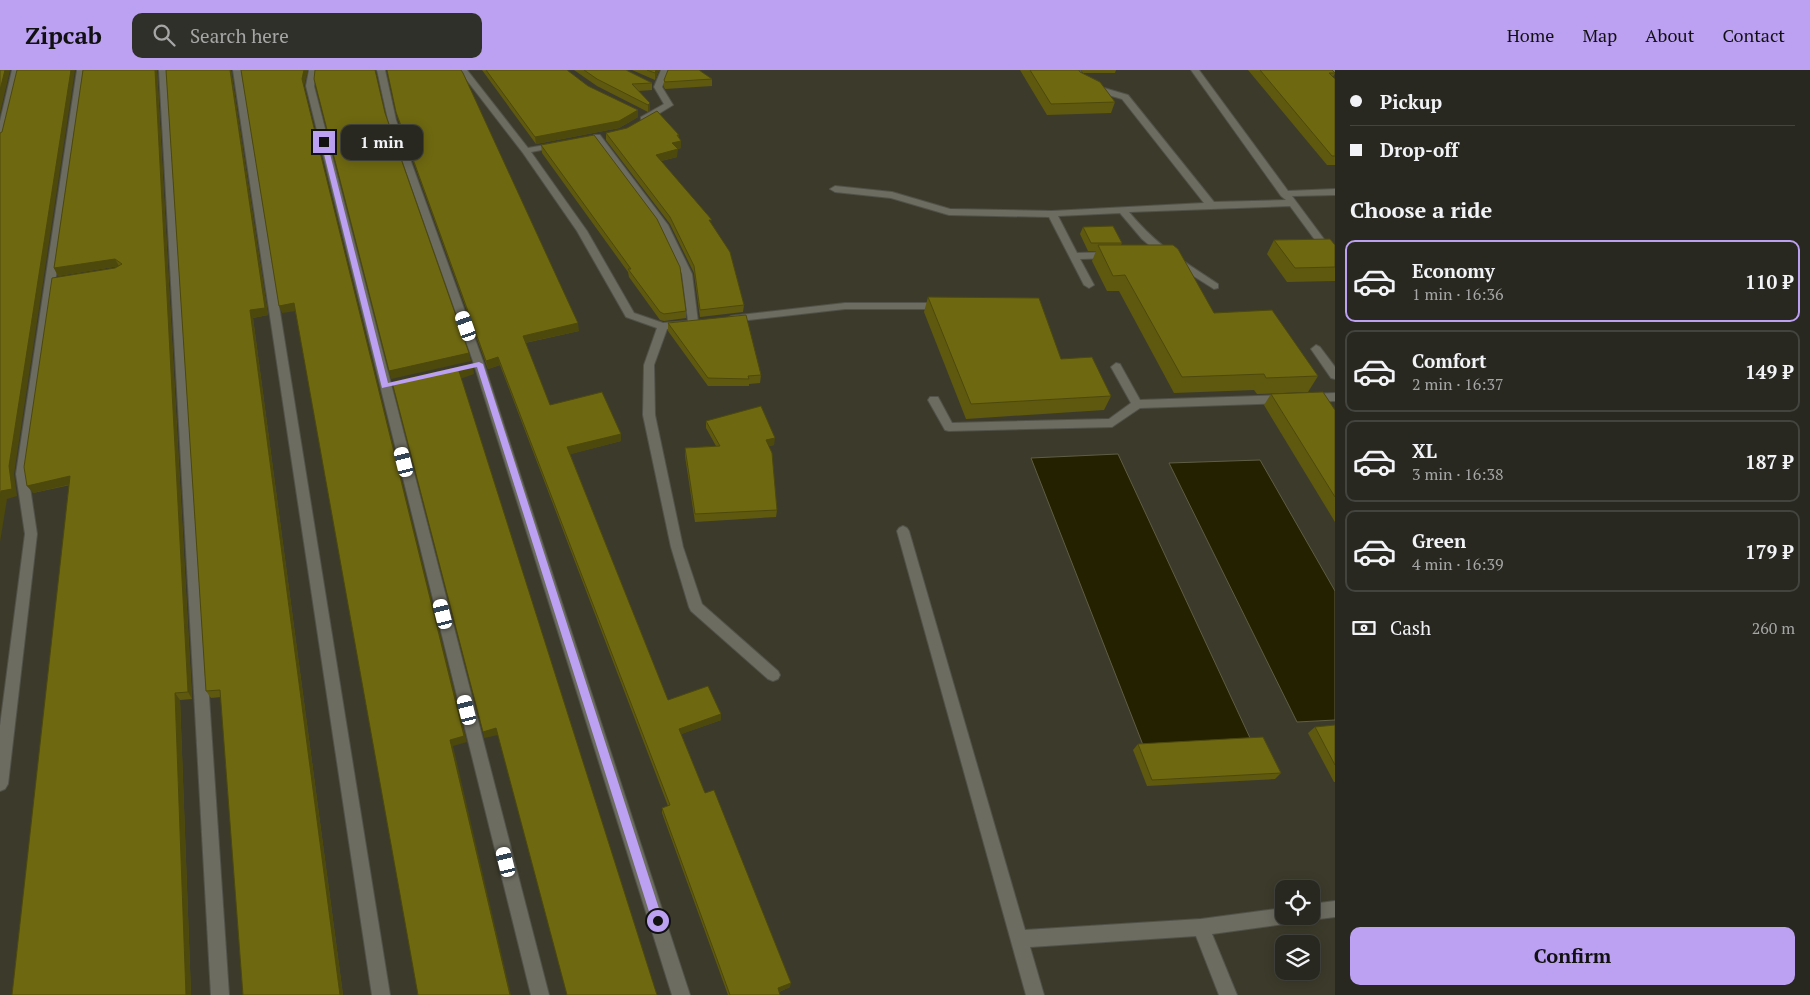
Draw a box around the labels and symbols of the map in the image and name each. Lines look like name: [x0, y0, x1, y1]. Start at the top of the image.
callout: 1 min: [342, 124, 424, 160]
route end: [313, 131, 335, 153]
car: [454, 309, 477, 343]
car: [393, 446, 414, 478]
car: [432, 598, 453, 630]
car: [456, 694, 477, 726]
car: [495, 846, 516, 878]
route start: [647, 910, 669, 932]

